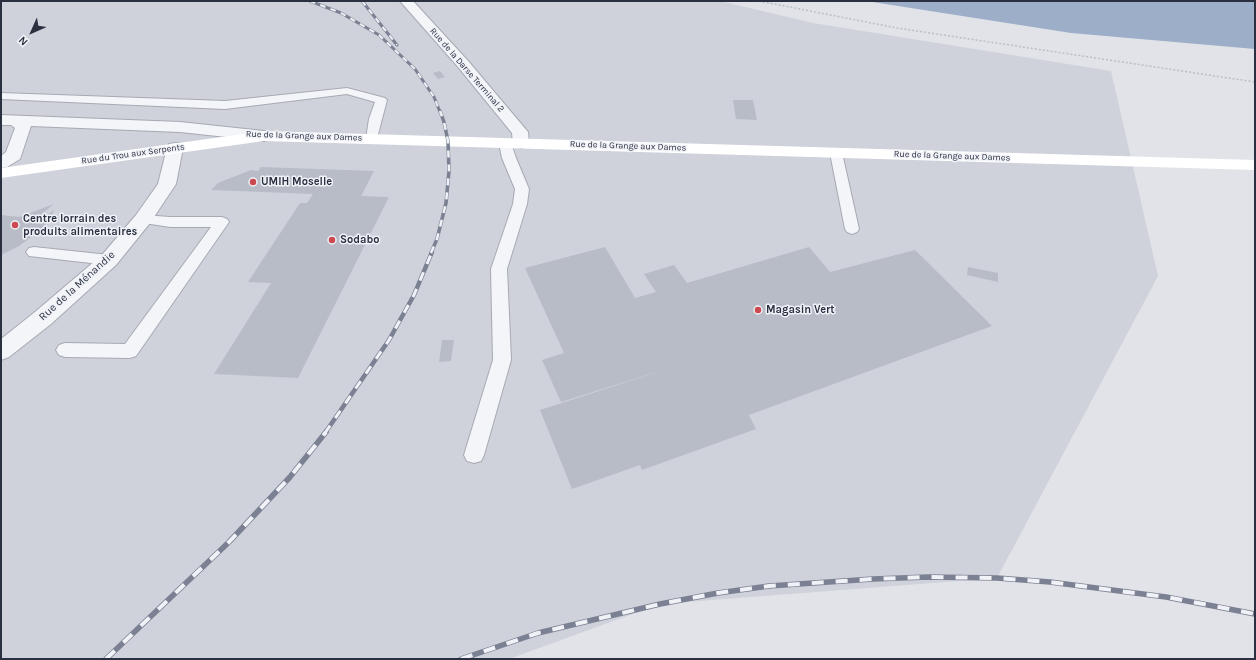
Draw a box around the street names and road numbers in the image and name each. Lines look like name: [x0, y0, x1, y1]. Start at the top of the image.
street label: Rue de la Darse Terminal 2: [427, 26, 507, 114]
street label: Rue de la Grange aux Dames: [246, 129, 362, 143]
street label: Rue de la Grange aux Dames: [570, 139, 686, 153]
street label: Rue du Trou aux Serpents: [81, 141, 185, 167]
street label: Rue de la Grange aux Dames: [894, 149, 1010, 163]
street label: Rue de la Ménandie: [36, 248, 118, 324]

